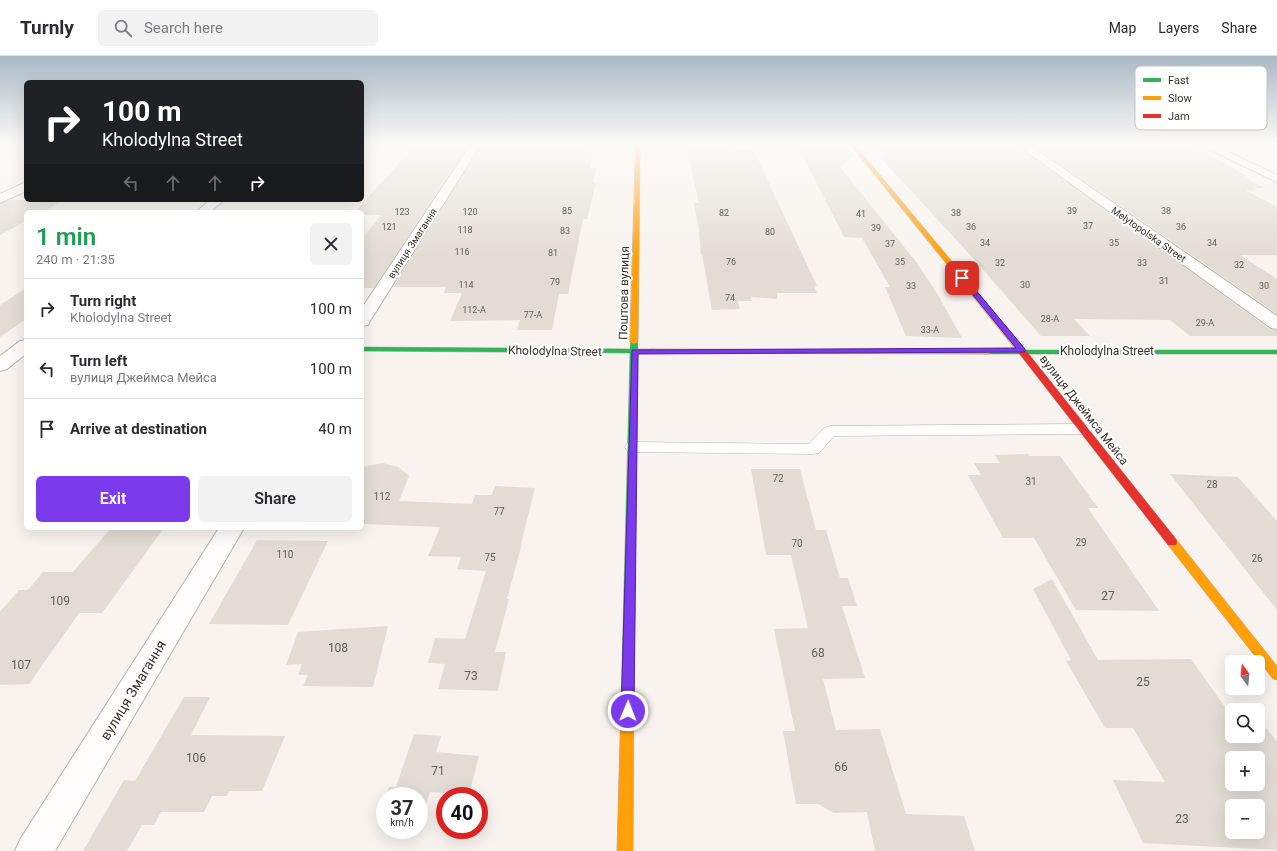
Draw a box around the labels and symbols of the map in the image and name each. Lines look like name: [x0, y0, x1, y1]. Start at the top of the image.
legend: [1135, 66, 1267, 130]
text: Fast: [1168, 74, 1190, 87]
text: Slow: [1168, 92, 1192, 105]
text: Jam: [1168, 110, 1190, 123]
street label: Melytopolska Street: [1109, 205, 1188, 264]
street label: вулиця Змагання: [386, 206, 439, 280]
house number: 85: [562, 206, 572, 216]
house number: 39: [1067, 206, 1077, 216]
house number: 38: [1161, 206, 1171, 216]
house number: 123: [394, 207, 410, 217]
house number: 120: [462, 207, 478, 217]
house number: 82: [719, 208, 729, 218]
house number: 38: [951, 208, 961, 218]
house number: 41: [856, 209, 866, 219]
house number: 37: [1083, 221, 1093, 231]
house number: 121: [381, 222, 397, 232]
house number: 36: [966, 222, 976, 232]
house number: 36: [1176, 222, 1186, 232]
house number: 39: [871, 223, 881, 233]
house number: 118: [457, 225, 473, 235]
house number: 83: [560, 226, 570, 236]
house number: 80: [765, 227, 775, 237]
house number: 34: [980, 238, 990, 248]
house number: 35: [1109, 238, 1119, 248]
house number: 34: [1207, 238, 1217, 248]
house number: 37: [885, 239, 895, 249]
street label: Поштова вулиця: [616, 246, 632, 340]
house number: 116: [454, 247, 470, 257]
house number: 81: [548, 248, 558, 258]
house number: 76: [726, 257, 736, 267]
house number: 35: [895, 257, 905, 267]
house number: 32: [995, 258, 1005, 268]
house number: 33: [1137, 258, 1147, 268]
house number: 32: [1234, 260, 1244, 270]
pin: [945, 261, 979, 295]
house number: 31: [1159, 276, 1169, 286]
house number: 79: [550, 277, 560, 287]
house number: 114: [458, 280, 474, 290]
house number: 30: [1020, 280, 1030, 290]
house number: 33: [906, 281, 916, 291]
house number: 30: [1259, 281, 1269, 291]
house number: 74: [725, 293, 735, 303]
house number: 112-А: [462, 305, 486, 315]
house number: 77-А: [524, 310, 542, 320]
house number: 28-А: [1041, 314, 1059, 324]
house number: 29-А: [1196, 318, 1214, 328]
house number: 33-А: [921, 325, 939, 335]
street label: Kholodylna Street: [508, 343, 602, 359]
street label: Kholodylna Street: [1060, 344, 1154, 358]
street label: вулиця Джеймса Мейса: [1037, 352, 1131, 468]
house number: 72: [772, 473, 784, 484]
house number: 31: [1025, 476, 1037, 487]
house number: 28: [1206, 479, 1218, 490]
house number: 112: [374, 491, 391, 502]
house number: 77: [493, 506, 505, 517]
house number: 29: [1075, 537, 1087, 548]
house number: 70: [791, 538, 803, 549]
house number: 110: [277, 549, 294, 560]
house number: 75: [484, 552, 496, 563]
house number: 26: [1251, 553, 1263, 564]
house number: 27: [1101, 589, 1115, 603]
house number: 109: [50, 594, 70, 608]
street label: вулиця Змагання: [97, 637, 169, 743]
house number: 108: [328, 641, 348, 655]
house number: 68: [811, 646, 825, 660]
north arrow: [1225, 655, 1265, 695]
house number: 107: [11, 658, 31, 672]
house number: 73: [464, 669, 478, 683]
house number: 25: [1136, 675, 1150, 689]
position arrow: [607, 690, 649, 732]
house number: 106: [186, 751, 206, 765]
house number: 66: [834, 760, 848, 774]
house number: 71: [431, 764, 445, 778]
speed limit sign: 40: [436, 787, 488, 839]
house number: 23: [1175, 812, 1189, 826]

